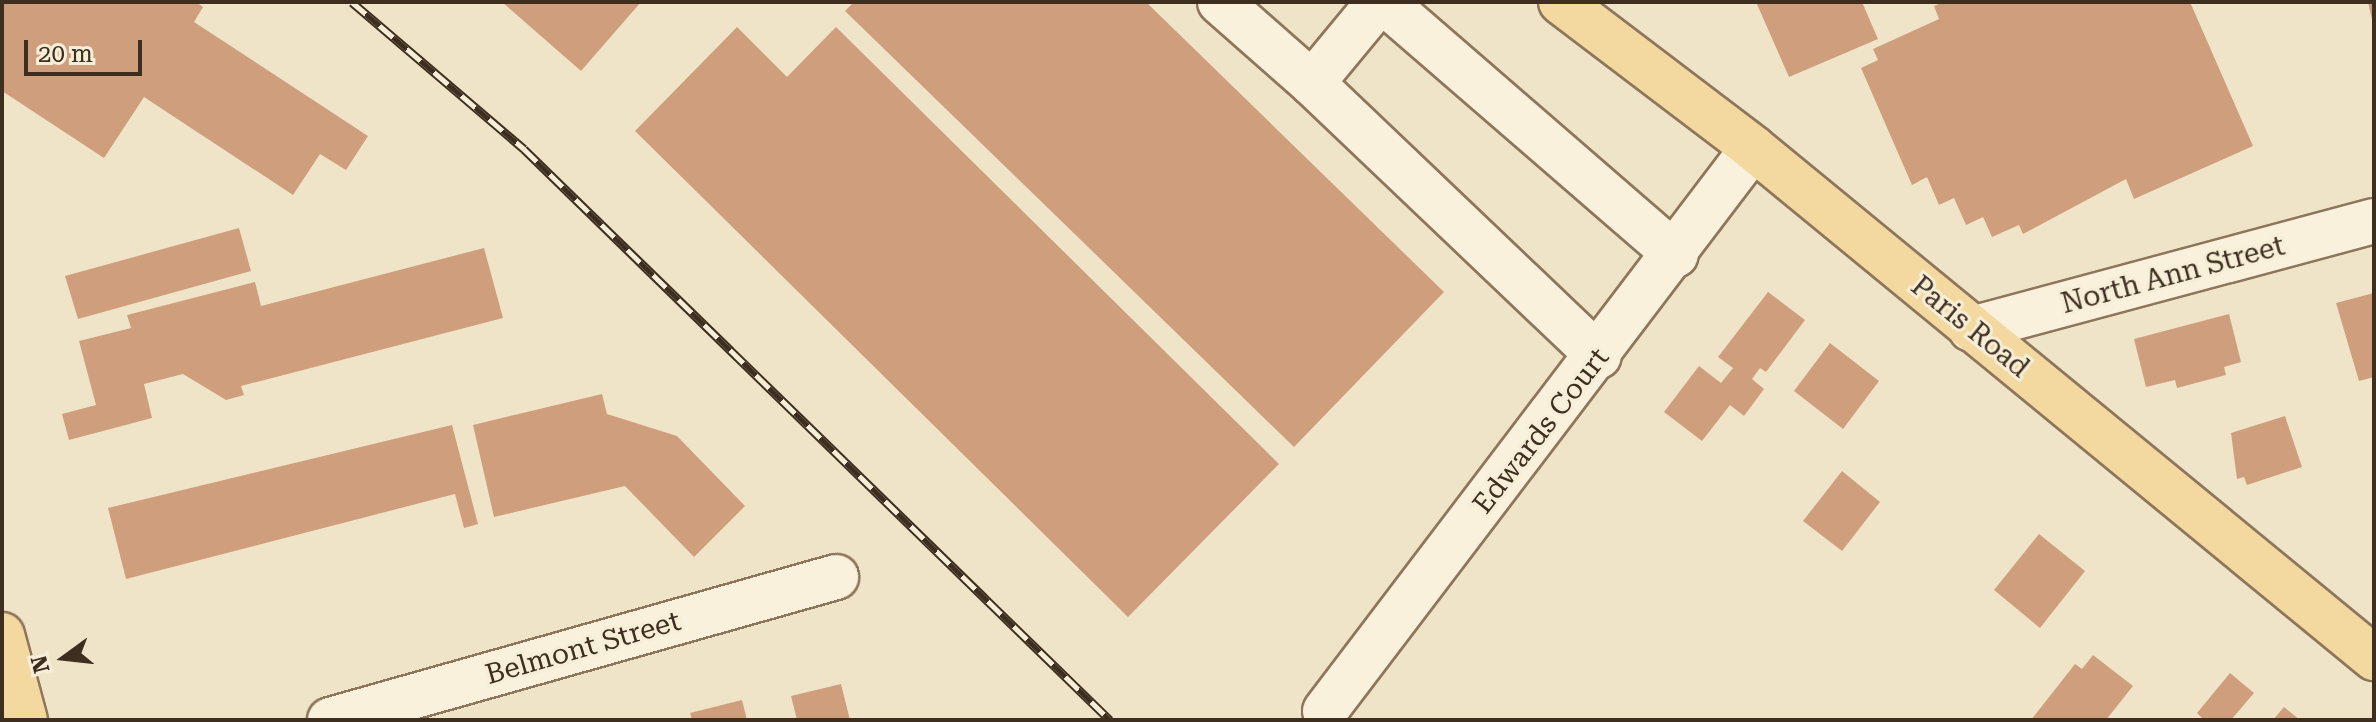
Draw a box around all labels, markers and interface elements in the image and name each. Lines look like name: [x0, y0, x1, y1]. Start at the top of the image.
scale bar: [28, 24, 146, 74]
text: 20 m: [38, 40, 93, 68]
street label: North Ann Street: [2058, 229, 2288, 321]
street label: Paris Road: [1904, 269, 2036, 385]
street label: Edwards Court: [1466, 342, 1616, 520]
street label: Belmont Street: [482, 604, 684, 692]
north arrow: [24, 618, 104, 698]
text: N: [26, 653, 55, 676]

